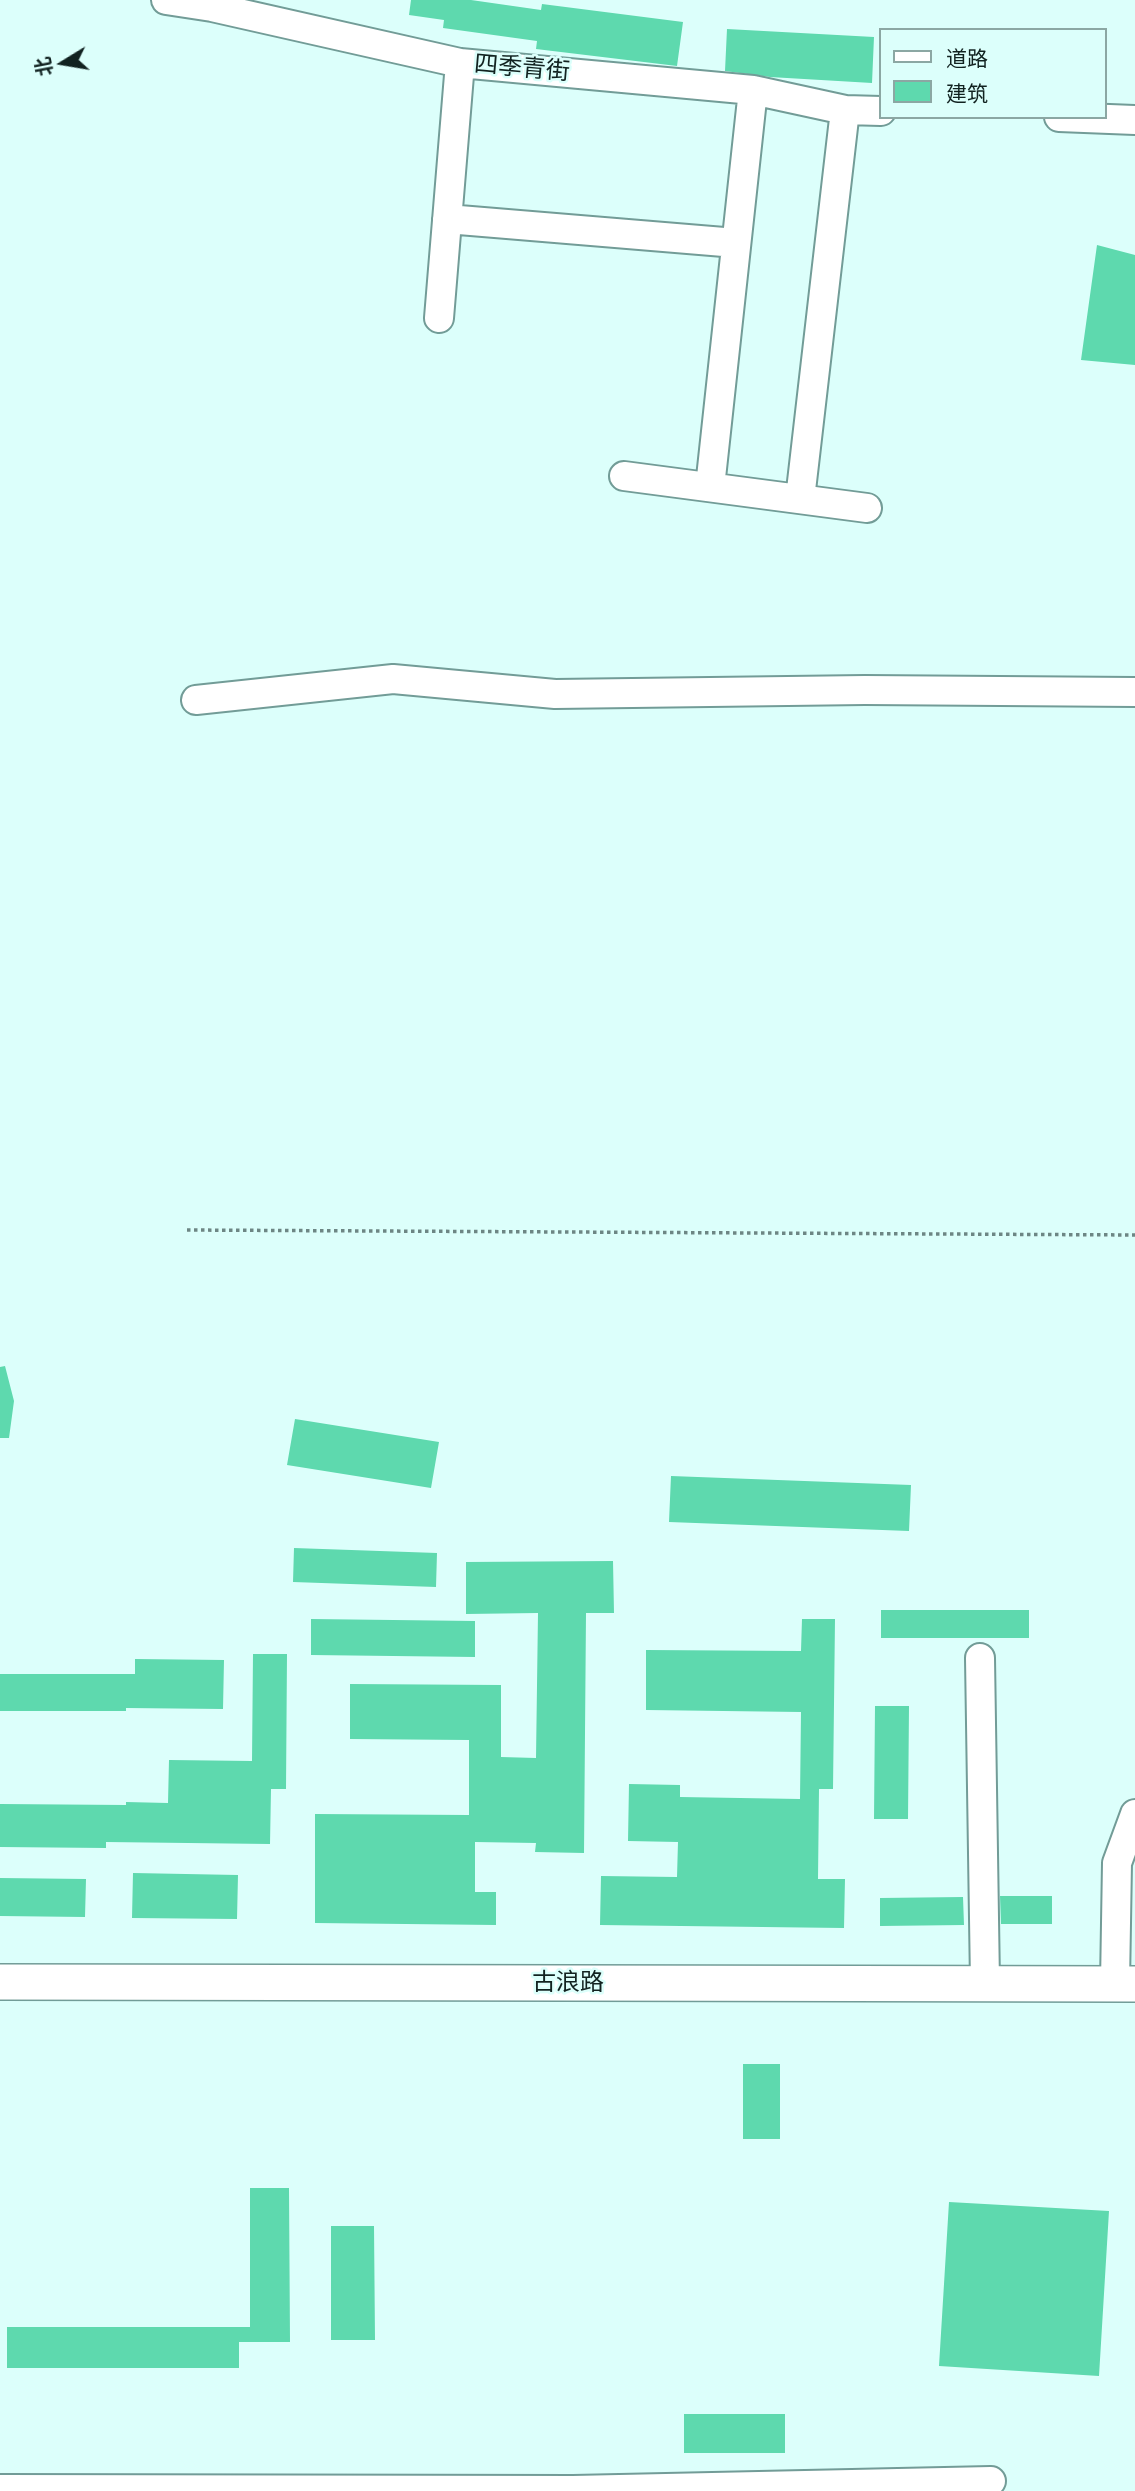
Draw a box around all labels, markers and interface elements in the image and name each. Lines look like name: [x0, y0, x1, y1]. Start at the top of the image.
north arrow: [28, 28, 98, 98]
legend: [880, 28, 1107, 119]
text: 道路: [946, 43, 988, 71]
street label: 四季青街: [473, 49, 571, 87]
text: 北: [28, 55, 57, 79]
text: 建筑: [946, 78, 988, 106]
street label: 古浪路: [532, 1969, 604, 1997]

